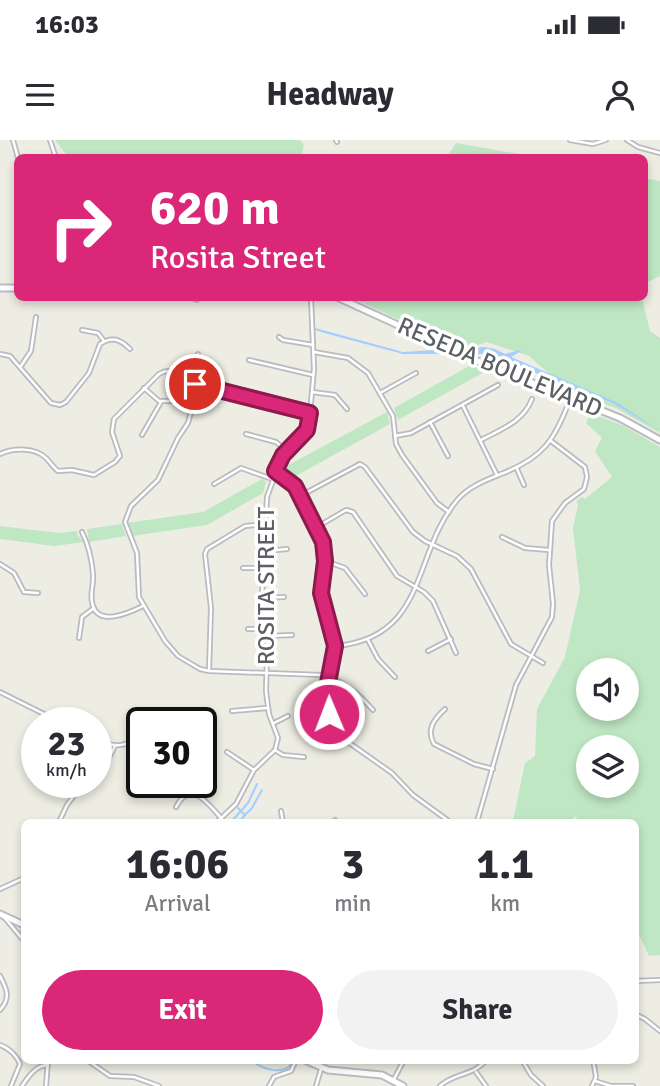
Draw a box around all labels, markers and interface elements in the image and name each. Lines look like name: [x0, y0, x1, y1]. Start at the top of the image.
text: 16:03: [35, 9, 99, 41]
text: Headway: [266, 75, 394, 114]
icon: menu: [21, 76, 59, 114]
icon: person: [601, 76, 639, 114]
text: 620 m: [150, 178, 280, 238]
icon: right: [35, 182, 126, 273]
text: Rosita Street: [150, 238, 326, 277]
street label: RESEDA BOULEVARD: [393, 310, 607, 424]
pin: [165, 354, 225, 414]
icon: arrive: [176, 365, 214, 403]
street label: ROSITA STREET: [251, 507, 281, 665]
map controls: [576, 658, 639, 798]
button: sound: [576, 658, 639, 721]
position arrow: [292, 677, 366, 751]
speed limit sign: 30: [126, 707, 217, 798]
text: 23: [48, 722, 85, 765]
button: layers: [576, 735, 639, 798]
text: km/h: [46, 759, 87, 781]
text: 16:06: [126, 839, 229, 890]
text: 3: [342, 839, 364, 890]
text: 1.1: [477, 839, 534, 890]
text: Arrival: [145, 889, 211, 918]
text: min: [334, 889, 371, 918]
text: km: [490, 889, 520, 918]
button: Exit: [42, 970, 323, 1050]
button: Share: [337, 970, 618, 1050]

